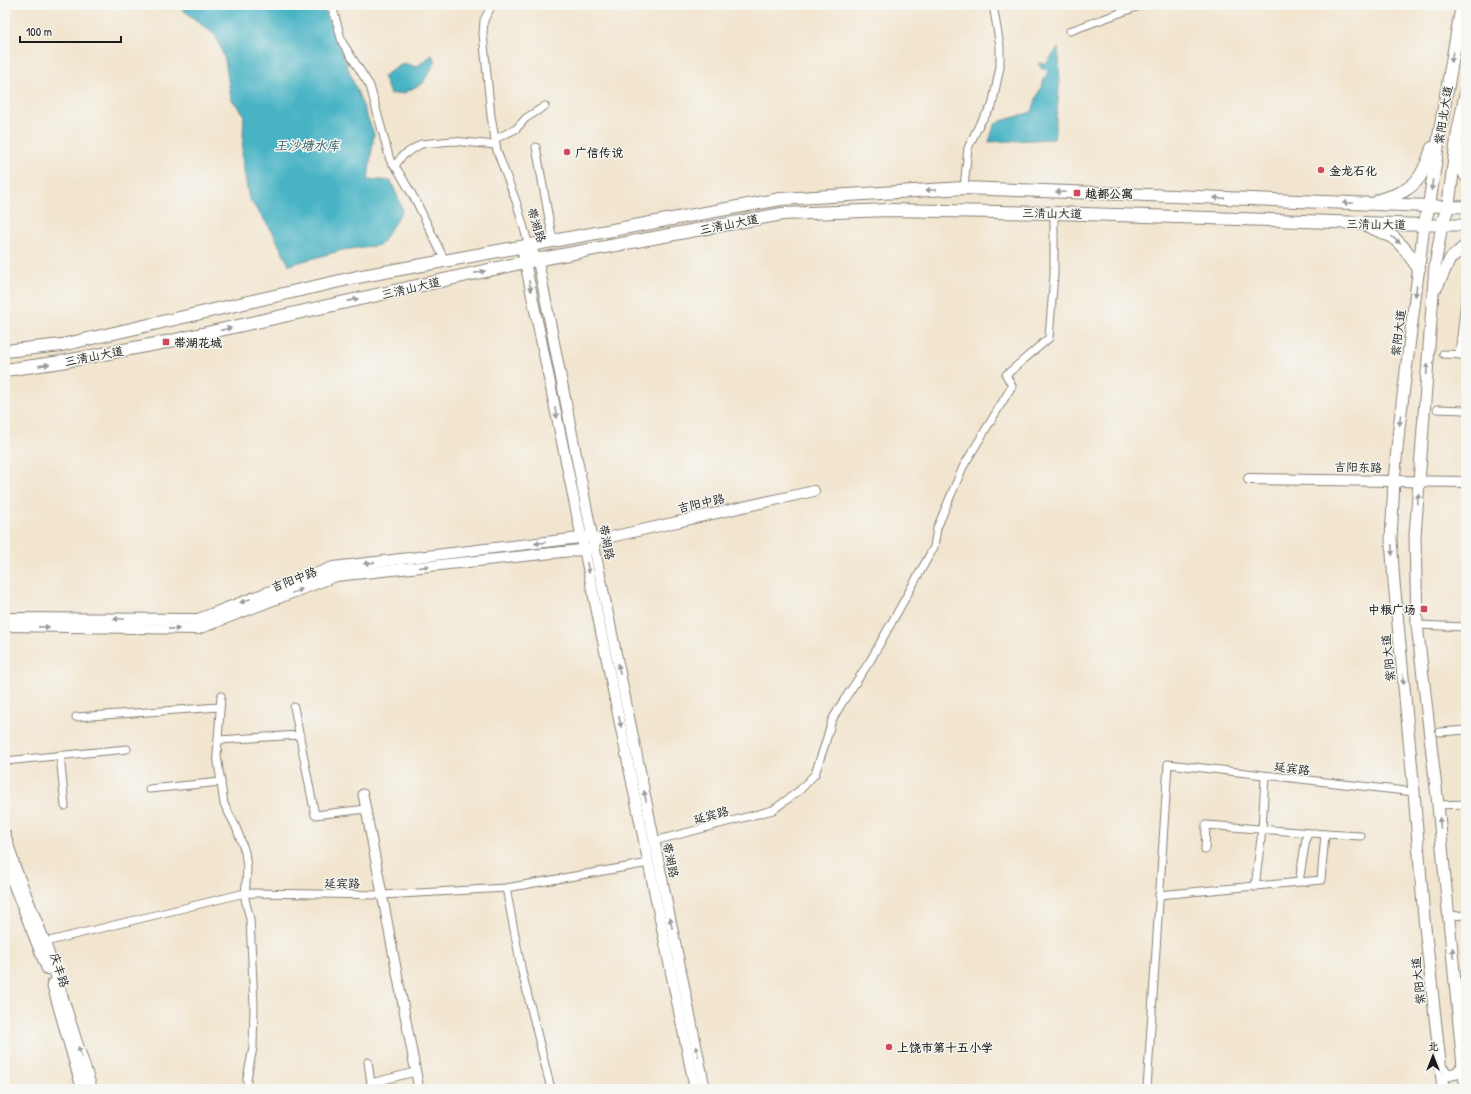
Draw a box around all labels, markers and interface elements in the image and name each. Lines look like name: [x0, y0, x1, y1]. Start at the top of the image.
scale bar: [20, 18, 121, 44]
text: 100 m: [26, 23, 52, 40]
one-way arrow: [1449, 51, 1455, 63]
street label: 紫阳北大道: [1430, 84, 1456, 146]
water label: 王沙塘水库: [274, 136, 340, 154]
place label: 广信传说: [575, 144, 623, 161]
marker: 广信传说: [562, 147, 572, 157]
place label: 金龙石化: [1329, 162, 1377, 179]
marker: 金龙石化: [1316, 165, 1326, 175]
one-way arrow: [1429, 179, 1435, 191]
place label: 越都公寓: [1085, 185, 1133, 202]
one-way arrow: [925, 187, 937, 194]
marker: 越都公寓: [1072, 188, 1082, 198]
one-way arrow: [1054, 189, 1067, 195]
one-way arrow: [1212, 195, 1225, 201]
one-way arrow: [1342, 199, 1354, 206]
street label: 三清山大道: [1022, 204, 1082, 222]
street label: 带湖路: [523, 205, 551, 245]
street label: 三清山大道: [698, 210, 760, 238]
street label: 三清山大道: [1346, 215, 1406, 233]
one-way arrow: [1390, 236, 1401, 245]
one-way arrow: [474, 269, 486, 275]
street label: 三清山大道: [380, 273, 442, 303]
one-way arrow: [527, 279, 533, 292]
one-way arrow: [1413, 285, 1419, 297]
one-way arrow: [347, 297, 359, 303]
street label: 紫阳大道: [1387, 308, 1409, 358]
one-way arrow: [220, 325, 232, 331]
place label: 带湖花城: [174, 334, 222, 351]
marker: 带湖花城: [161, 337, 171, 347]
street label: 三清山大道: [63, 342, 125, 370]
one-way arrow: [38, 362, 50, 368]
one-way arrow: [1424, 363, 1431, 375]
one-way arrow: [554, 407, 560, 419]
one-way arrow: [1397, 414, 1403, 426]
street label: 吉阳东路: [1334, 458, 1382, 476]
street label: 吉阳中路: [676, 489, 726, 517]
one-way arrow: [1414, 493, 1421, 505]
street label: 带湖路: [595, 523, 619, 561]
one-way arrow: [534, 540, 546, 546]
one-way arrow: [1389, 544, 1395, 557]
one-way arrow: [363, 560, 375, 566]
one-way arrow: [586, 561, 592, 574]
street label: 吉阳中路: [269, 562, 319, 596]
one-way arrow: [418, 564, 430, 571]
one-way arrow: [291, 588, 303, 594]
one-way arrow: [239, 599, 251, 605]
place label: 中粮广场: [1368, 601, 1416, 618]
marker: 中粮广场: [1419, 604, 1429, 614]
one-way arrow: [112, 616, 125, 622]
one-way arrow: [38, 624, 51, 630]
one-way arrow: [168, 626, 181, 632]
street label: 紫阳大道: [1377, 633, 1399, 683]
one-way arrow: [616, 663, 622, 675]
one-way arrow: [1400, 673, 1406, 685]
one-way arrow: [618, 716, 624, 728]
street label: 延宾路: [1273, 757, 1311, 779]
one-way arrow: [642, 790, 648, 802]
street label: 延宾路: [691, 802, 731, 828]
one-way arrow: [1437, 817, 1444, 829]
street label: 带湖路: [659, 841, 683, 879]
street label: 延宾路: [324, 874, 360, 892]
one-way arrow: [668, 917, 674, 930]
one-way arrow: [1449, 947, 1456, 959]
street label: 庆丰路: [46, 950, 74, 990]
street label: 紫阳大道: [1407, 956, 1429, 1006]
north arrow: [1413, 1036, 1453, 1076]
place label: 上饶市第十五小学: [897, 1039, 993, 1056]
text: 北: [1428, 1039, 1439, 1053]
marker: 上饶市第十五小学: [884, 1042, 894, 1052]
one-way arrow: [694, 1045, 700, 1057]
one-way arrow: [77, 1046, 83, 1058]

